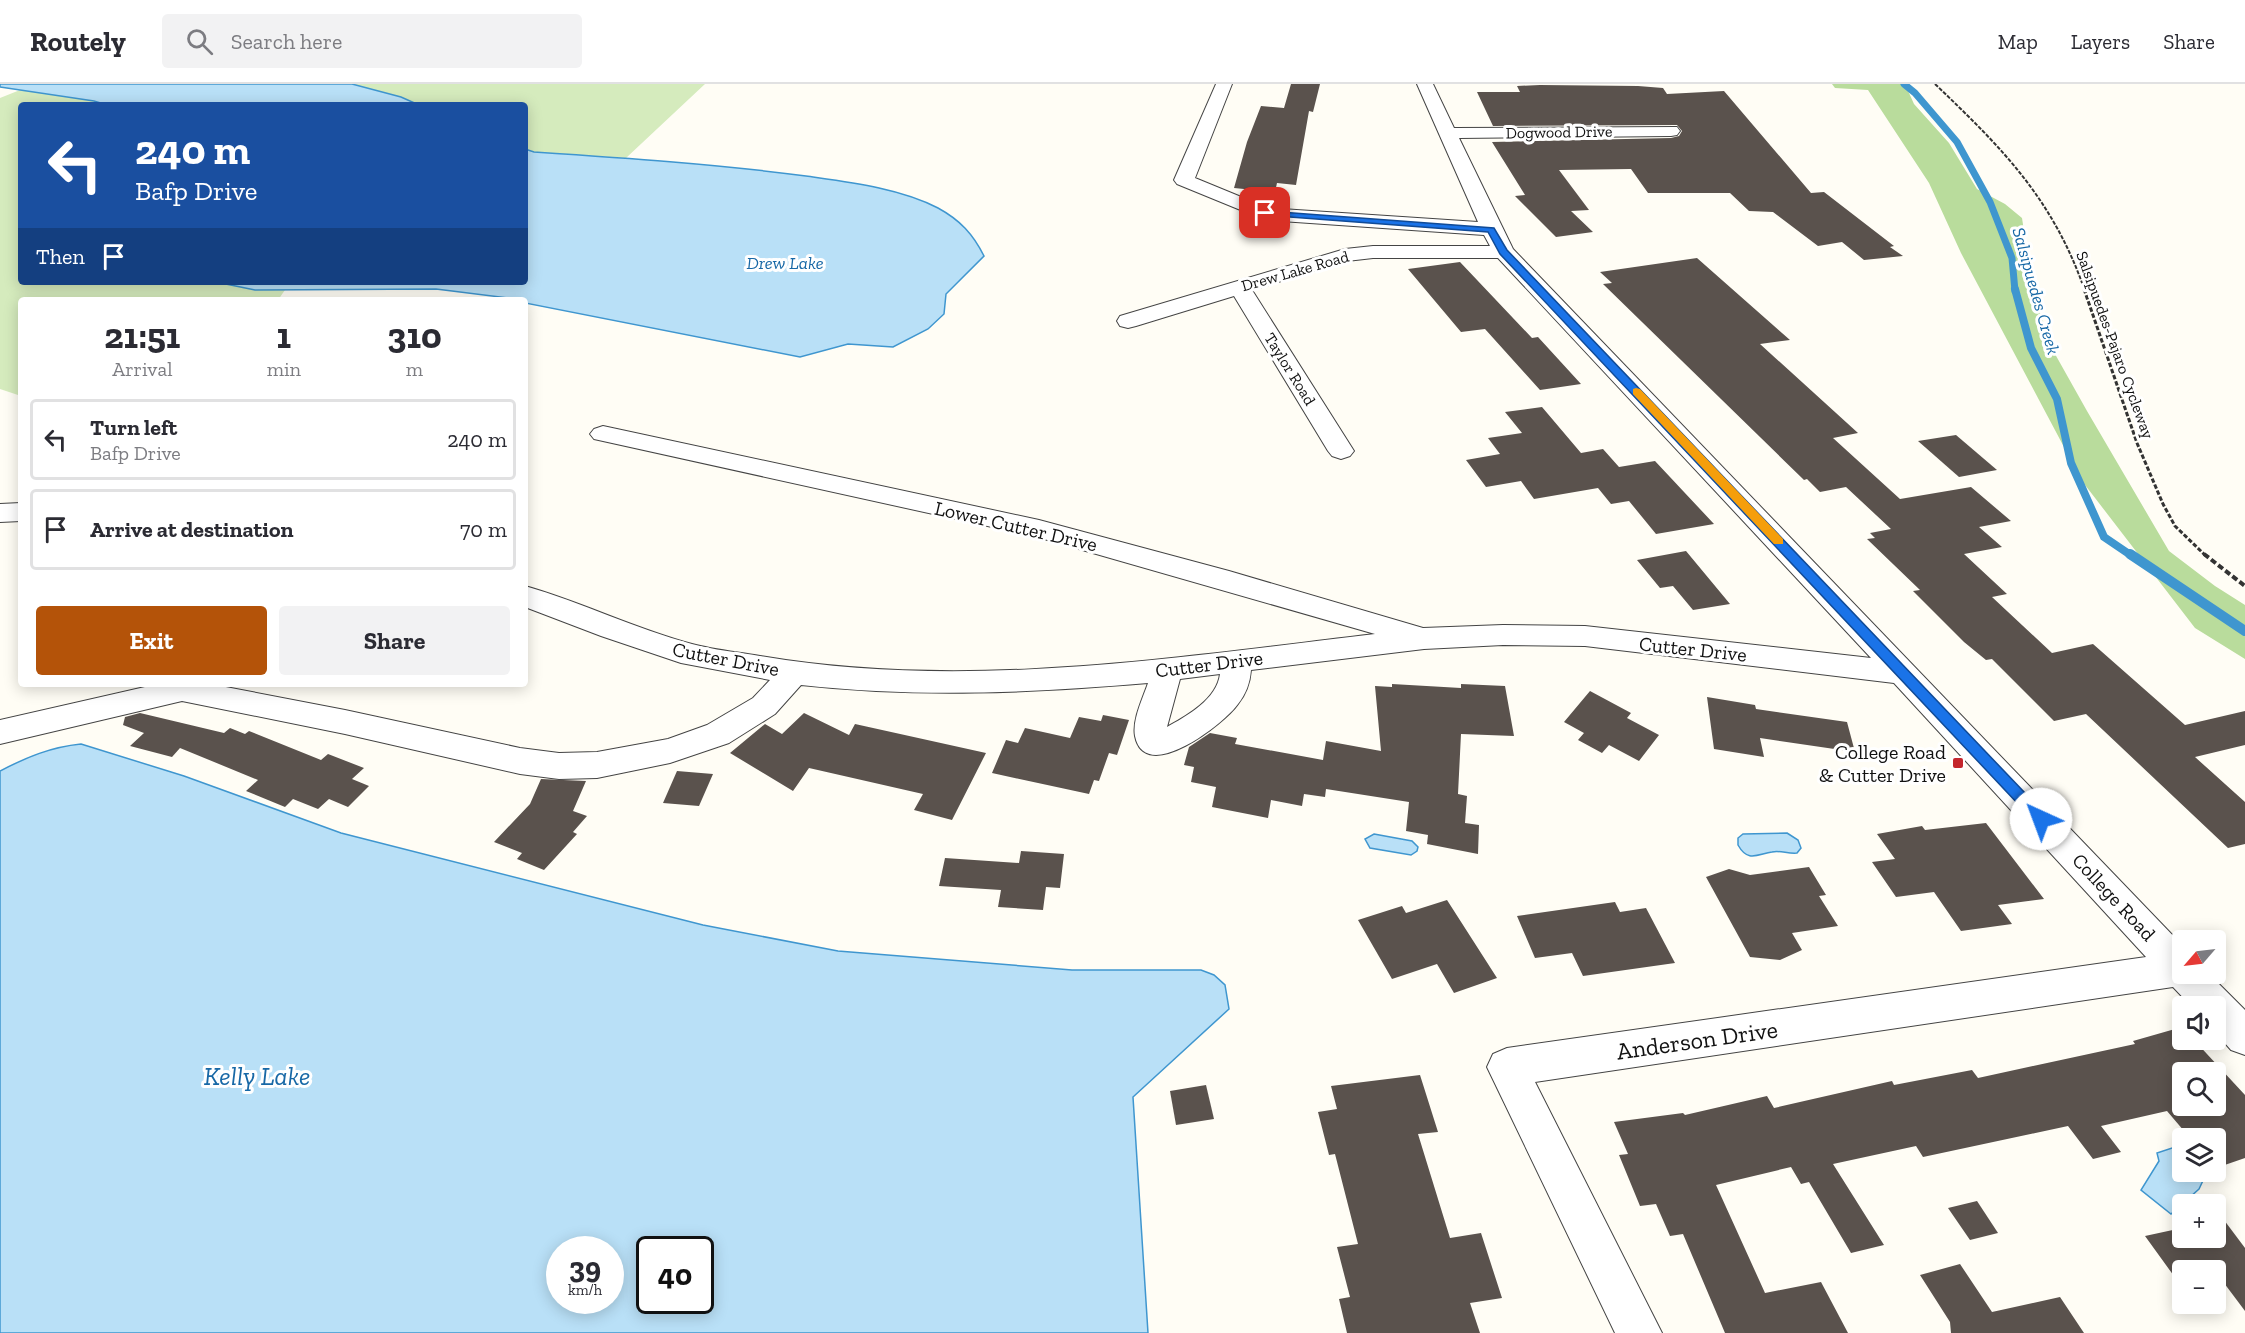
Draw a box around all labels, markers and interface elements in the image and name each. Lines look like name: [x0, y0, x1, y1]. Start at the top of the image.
search box: [162, 14, 582, 68]
text: Routely: [30, 25, 126, 58]
icon: search: [183, 25, 216, 58]
text: Search here: [231, 28, 342, 55]
text: Map: [1998, 29, 2038, 54]
text: Layers: [2071, 29, 2130, 54]
text: Share: [2163, 29, 2215, 54]
street label: Dogwood Drive: [1505, 122, 1613, 142]
text: 240 m: [135, 124, 250, 175]
icon: left: [36, 126, 114, 204]
text: Bafp Drive: [135, 175, 258, 207]
pin: [1239, 187, 1290, 238]
icon: arrive: [1248, 196, 1281, 229]
water label: Salsipuedes Creek: [2007, 225, 2065, 357]
icon: arrive: [97, 240, 130, 273]
text: Then: [36, 243, 85, 270]
street label: Drew Lake Road: [1239, 247, 1351, 295]
street label: Salsipuedes-Pajaro Cycleway: [2072, 249, 2158, 442]
water label: Drew Lake: [746, 252, 824, 274]
text: 21:51: [104, 314, 180, 357]
text: 1: [277, 314, 291, 357]
text: 310: [387, 314, 442, 357]
street label: Taylor Road: [1260, 329, 1320, 409]
text: Arrival: [112, 357, 172, 381]
text: min: [267, 357, 301, 381]
text: m: [406, 357, 423, 381]
text: Turn left: [90, 414, 177, 441]
icon: left: [39, 423, 72, 456]
text: 240 m: [447, 426, 507, 453]
text: Bafp Drive: [90, 441, 181, 465]
street label: Lower Cutter Drive: [932, 496, 1100, 556]
icon: arrive: [39, 513, 72, 546]
text: Arrive at destination: [90, 516, 293, 543]
text: 70 m: [460, 516, 507, 543]
button: Exit: [36, 606, 267, 675]
button: Share: [279, 606, 510, 675]
street label: Cutter Drive: [1638, 631, 1748, 667]
street label: Cutter Drive: [671, 637, 781, 681]
street label: Cutter Drive: [1154, 646, 1264, 682]
place label: College Road & Cutter Drive: [1819, 740, 1946, 787]
marker: College Road & Cutter Drive: [1951, 756, 1965, 770]
position arrow: [2009, 787, 2073, 851]
street label: College Road: [2067, 848, 2161, 946]
north arrow: [2172, 930, 2226, 984]
map controls: [2172, 930, 2226, 1314]
button: sound: [2172, 996, 2226, 1050]
street label: Anderson Drive: [1615, 1014, 1779, 1066]
water label: Kelly Lake: [204, 1060, 310, 1092]
button: search: [2172, 1062, 2226, 1116]
button: layers: [2172, 1128, 2226, 1182]
button: +: [2172, 1194, 2226, 1248]
speed limit sign: 40: [636, 1236, 714, 1314]
text: 39: [569, 1250, 601, 1286]
button: −: [2172, 1260, 2226, 1314]
text: km/h: [568, 1281, 602, 1299]

